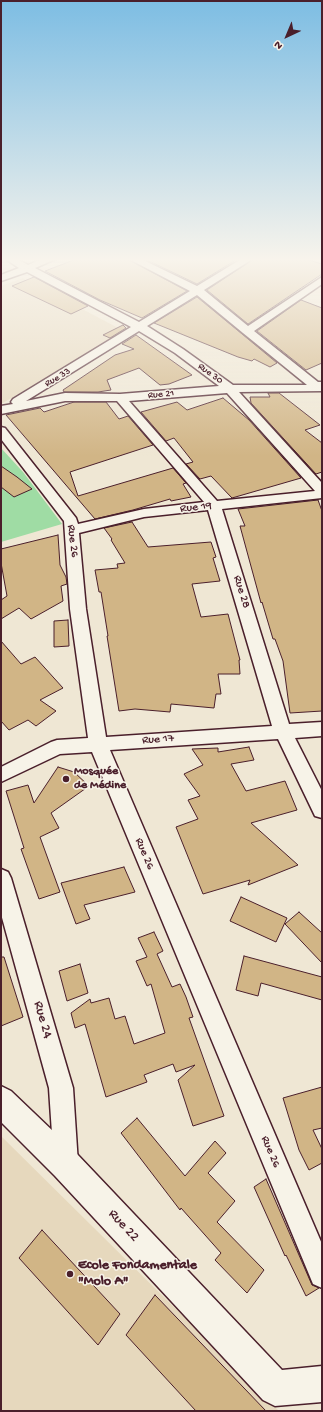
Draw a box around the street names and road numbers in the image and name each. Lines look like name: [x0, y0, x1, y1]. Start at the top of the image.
street label: Rue 30: [195, 361, 225, 387]
street label: Rue 33: [43, 366, 73, 390]
street label: Rue 21: [147, 388, 175, 402]
street label: Rue 19: [179, 499, 213, 517]
street label: Rue 26: [63, 524, 81, 558]
street label: Rue 28: [229, 574, 253, 610]
street label: Rue 17: [142, 732, 174, 748]
street label: Rue 26: [131, 836, 157, 872]
street label: Rue 24: [29, 999, 55, 1041]
street label: Rue 26: [257, 1134, 283, 1170]
street label: Rue 22: [104, 1206, 142, 1246]

